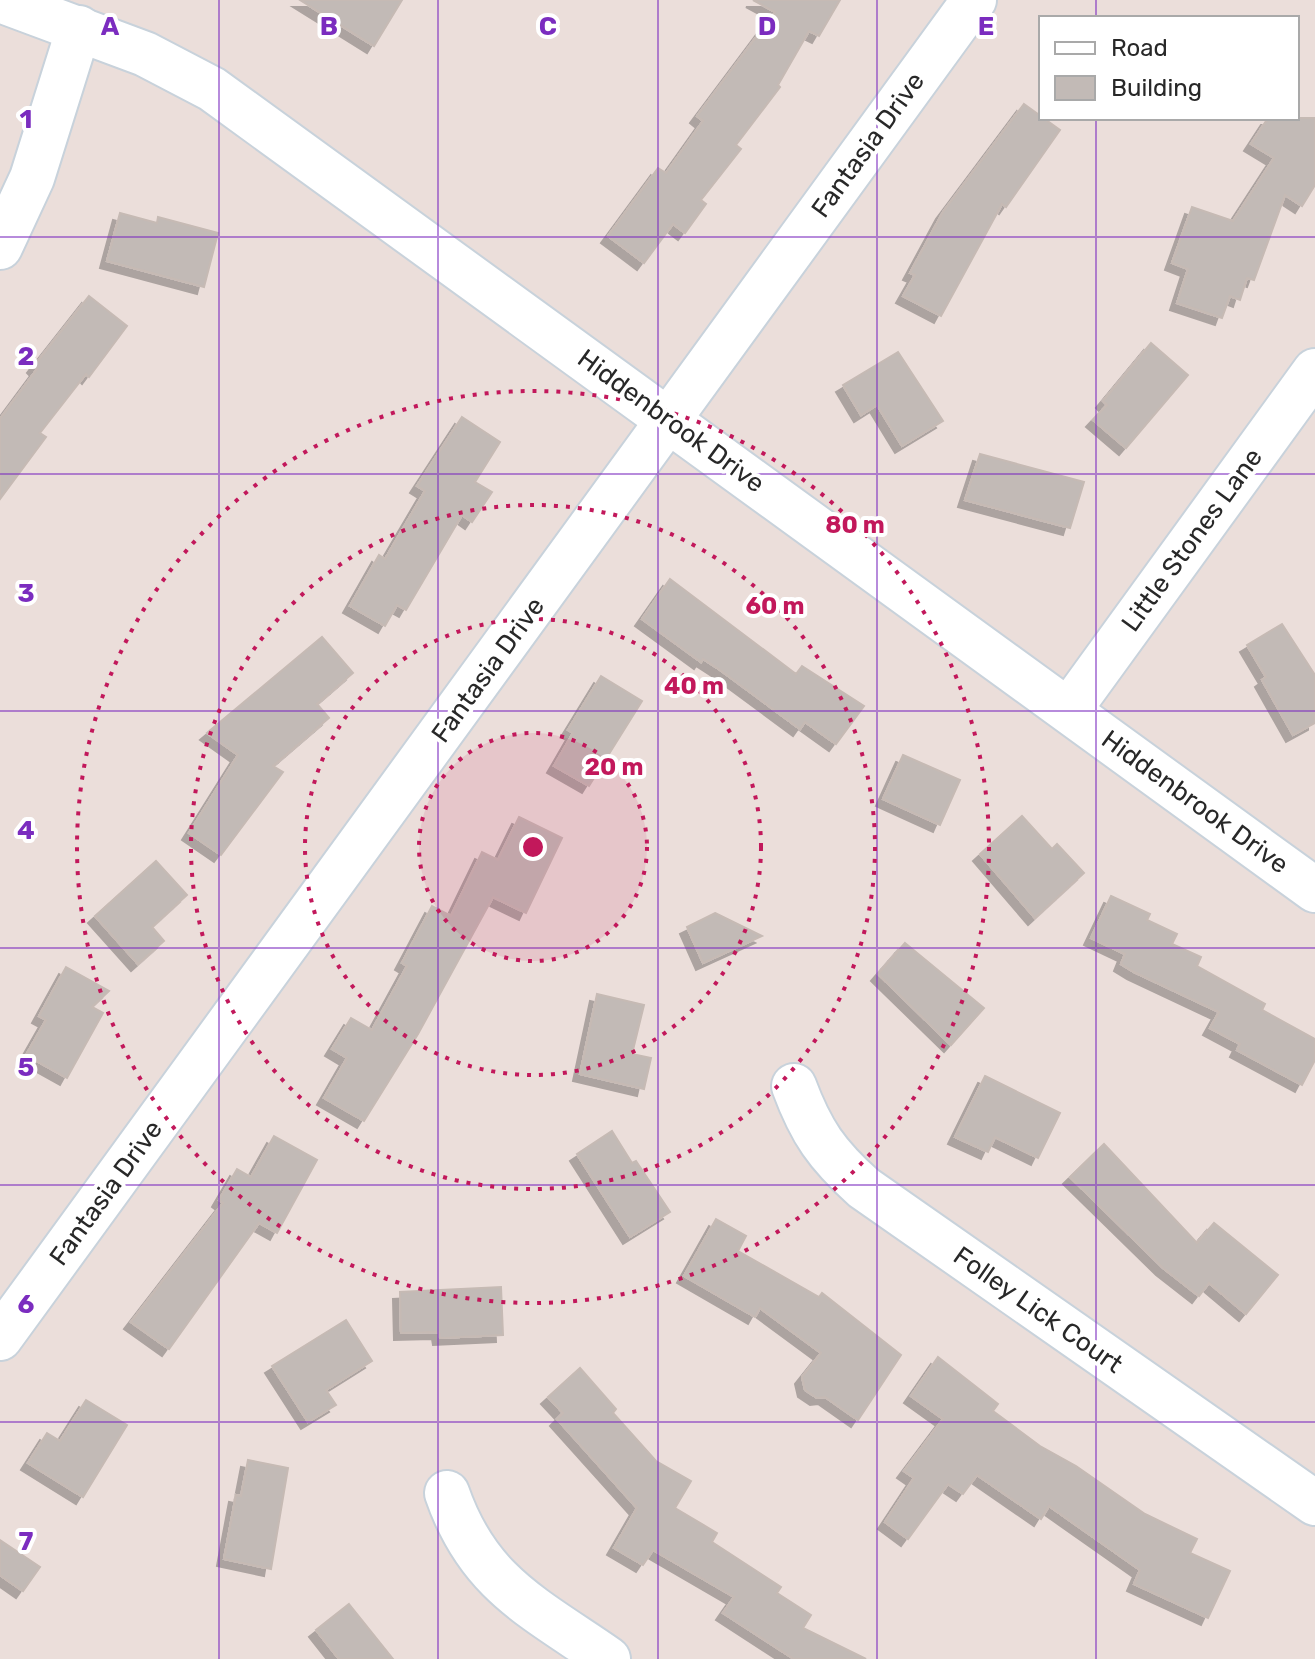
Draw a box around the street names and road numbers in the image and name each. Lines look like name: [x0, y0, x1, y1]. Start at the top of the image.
street label: Fantasia Drive: [805, 66, 931, 224]
street label: Hiddenbrook Drive: [572, 343, 770, 499]
street label: Little Stones Lane: [1115, 442, 1269, 638]
street label: Fantasia Drive: [425, 591, 551, 749]
street label: Hiddenbrook Drive: [1096, 724, 1294, 880]
street label: Fantasia Drive: [43, 1114, 169, 1272]
street label: Folley Lick Court: [947, 1240, 1129, 1380]

